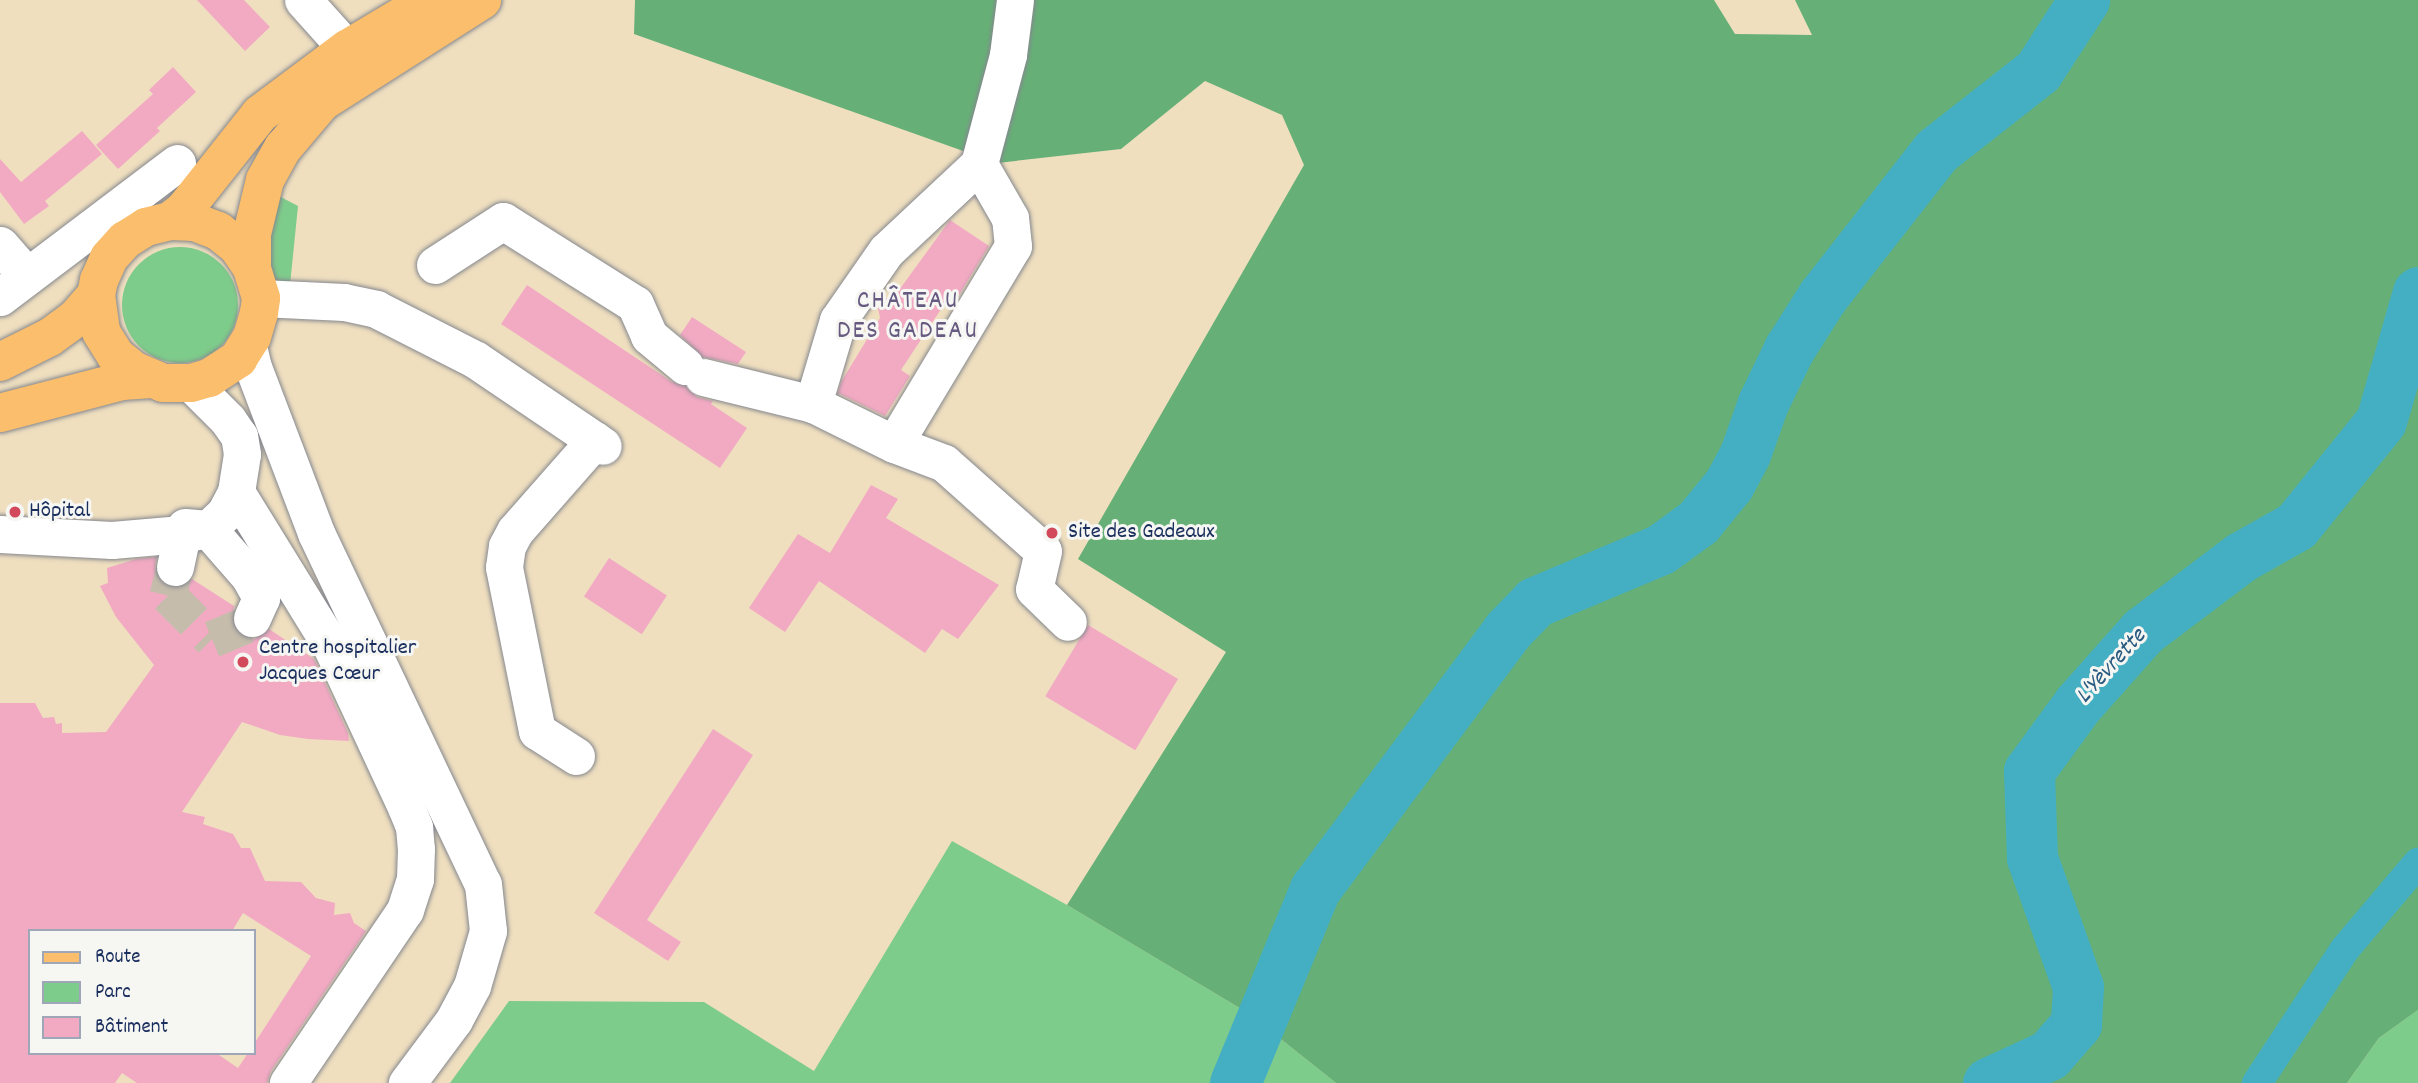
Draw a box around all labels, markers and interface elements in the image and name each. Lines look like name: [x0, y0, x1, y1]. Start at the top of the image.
district label: CHÂTEAU DES GADEAU: [838, 286, 978, 348]
place label: Hôpital: [29, 498, 91, 526]
marker: Hôpital: [7, 504, 23, 520]
place label: Site des Gadeaux: [1068, 519, 1215, 547]
marker: Site des Gadeaux: [1042, 523, 1062, 543]
water label: L'Yèvrette: [2071, 623, 2153, 711]
place label: Centre hospitalier Jacques Cœur: [259, 635, 416, 689]
marker: Centre hospitalier Jacques Cœur: [233, 652, 253, 672]
legend: [28, 929, 256, 1055]
text: Route: [95, 943, 141, 973]
text: Parc: [95, 978, 131, 1008]
text: Bâtiment: [95, 1013, 168, 1043]

